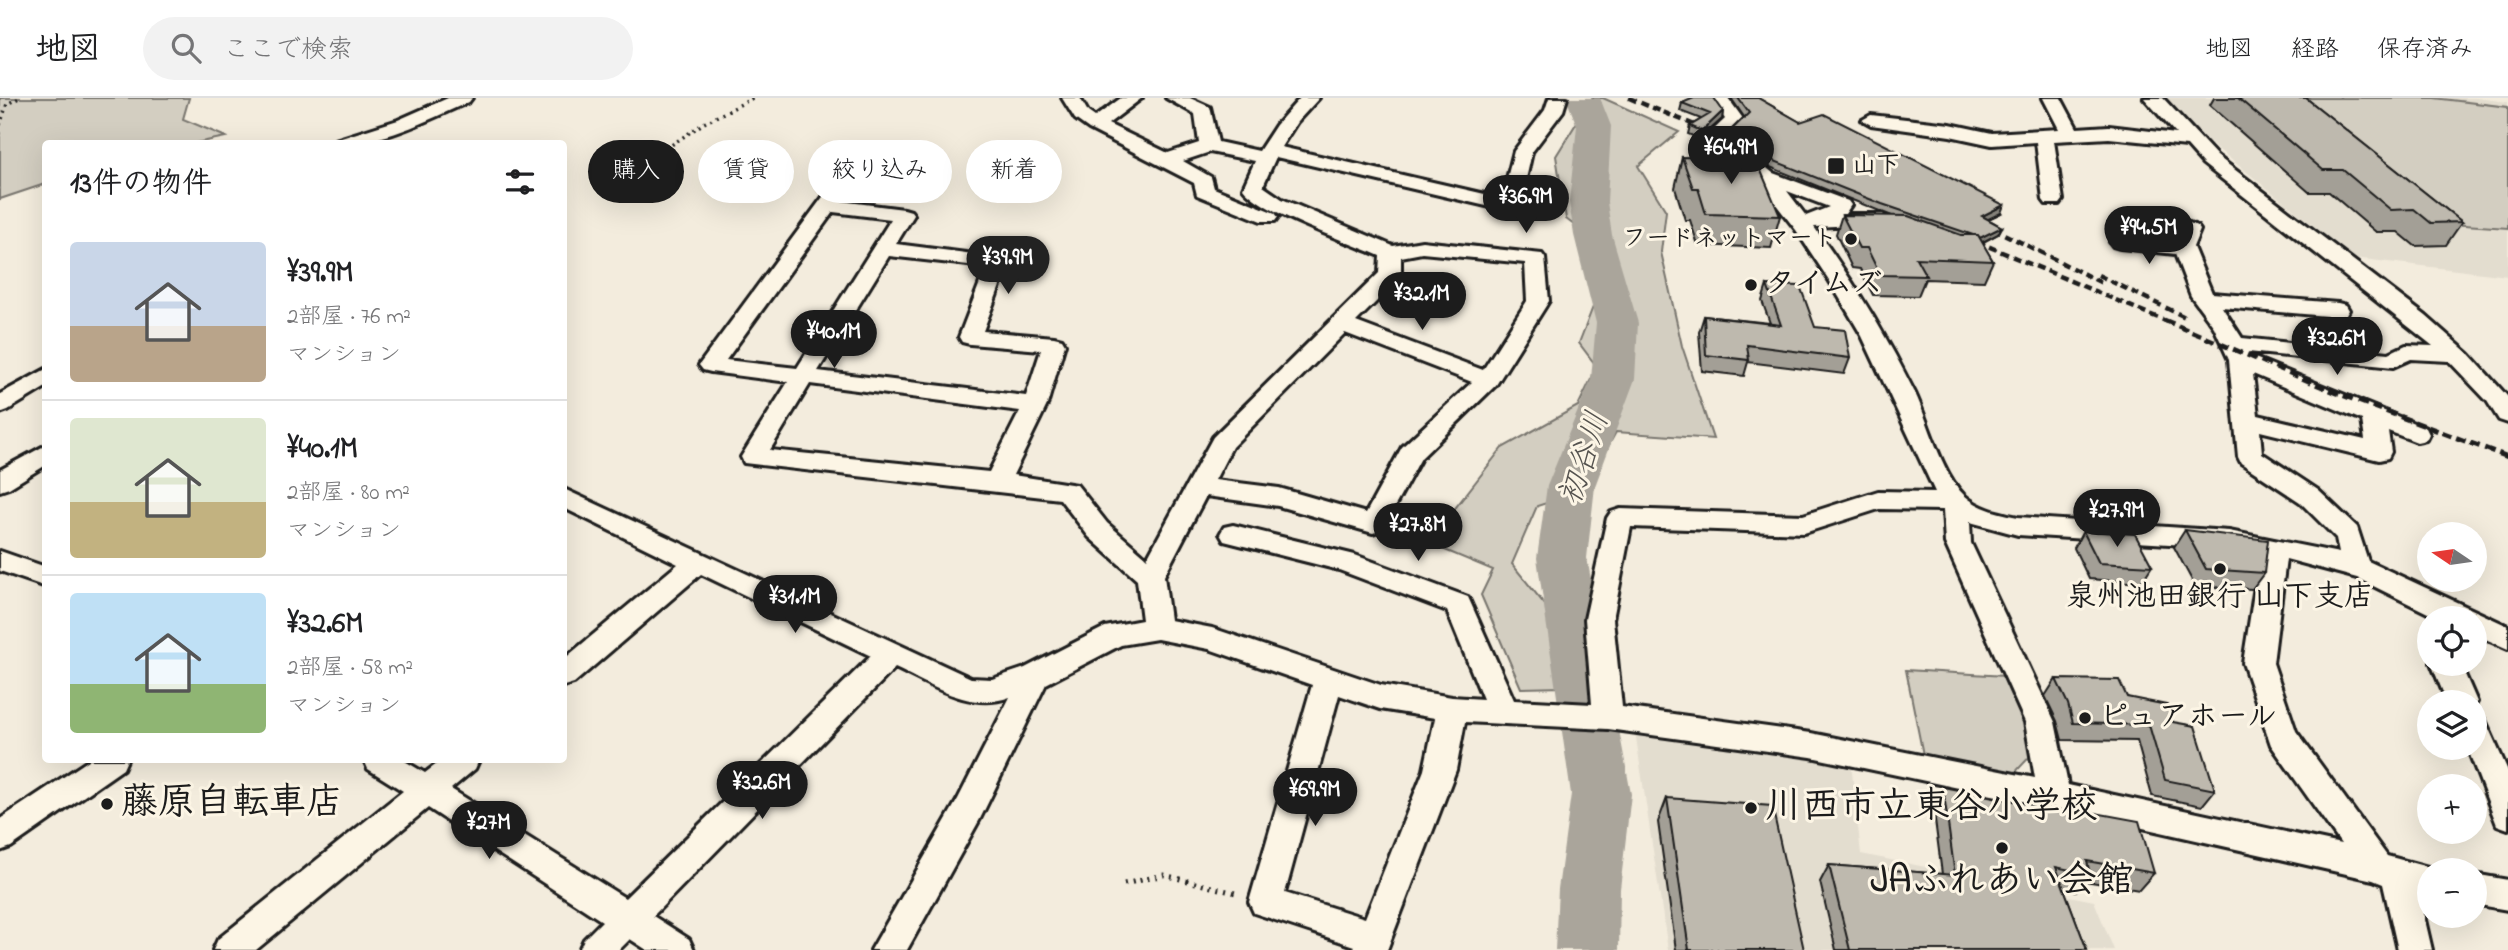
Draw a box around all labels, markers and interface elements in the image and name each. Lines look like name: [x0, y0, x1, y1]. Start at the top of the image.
search box: [143, 17, 633, 80]
text: 地図: [35, 27, 101, 75]
icon: search: [167, 29, 205, 67]
text: ここで検索: [223, 32, 353, 70]
text: 地図: [2205, 33, 2253, 68]
text: 経路: [2291, 33, 2339, 68]
text: 保存済み: [2377, 33, 2473, 68]
pin: ¥64.9M: [1674, 126, 1788, 186]
text: ¥64.9M: [1704, 132, 1758, 165]
chip: 購入: [588, 140, 684, 203]
chip: 賃貸: [698, 140, 794, 203]
chip: 絞り込み: [808, 140, 952, 203]
chip: 新着: [966, 140, 1062, 203]
place label: 山下: [1852, 149, 1900, 184]
marker: 山下: [1826, 156, 1846, 176]
text: 13件の物件: [70, 163, 212, 207]
icon: filters: [501, 163, 539, 201]
pin: ¥36.9M: [1469, 176, 1583, 235]
text: ¥36.9M: [1499, 181, 1553, 214]
pin: ¥94.5M: [2092, 206, 2206, 266]
text: ¥94.5M: [2120, 212, 2178, 245]
place label: フードネットマート: [1622, 222, 1837, 257]
marker: フードネットマート: [1843, 231, 1859, 247]
pin: ¥39.9M: [951, 236, 1065, 296]
text: ¥39.9M: [983, 242, 1033, 275]
text: ¥39.9M: [287, 252, 353, 296]
place label: タイムズ: [1765, 263, 1883, 307]
icon: home: [126, 270, 210, 354]
pin: ¥32.1M: [1365, 272, 1479, 332]
marker: タイムズ: [1743, 277, 1759, 293]
text: ¥32.1M: [1394, 278, 1450, 311]
text: 2部屋 · 76 m²: [287, 301, 411, 334]
pin: ¥40.1M: [777, 310, 891, 370]
text: ¥40.1M: [807, 316, 861, 349]
pin: ¥32.6M: [2280, 317, 2394, 377]
text: ¥32.6M: [2308, 323, 2366, 356]
text: マンション: [287, 339, 401, 372]
water label: 初谷川: [1549, 406, 1623, 512]
text: ¥40.1M: [287, 428, 358, 472]
icon: home: [126, 446, 210, 530]
text: 2部屋 · 80 m²: [287, 477, 410, 510]
pin: ¥27.9M: [2060, 490, 2174, 549]
text: ¥27.9M: [2089, 495, 2145, 528]
pin: ¥27.8M: [1361, 504, 1475, 563]
text: ¥27.8M: [1389, 509, 1447, 542]
text: マンション: [287, 515, 401, 548]
north arrow: [2417, 522, 2487, 592]
map controls: [2417, 522, 2487, 928]
marker: 泉州池田銀行 山下支店: [2212, 561, 2228, 577]
pin: ¥31.1M: [738, 575, 852, 635]
place label: 泉州池田銀行 山下支店: [2066, 576, 2374, 620]
text: ¥31.1M: [769, 581, 821, 614]
text: ¥32.6M: [287, 603, 364, 647]
button: locate: [2417, 606, 2487, 676]
icon: home: [126, 621, 210, 705]
text: 2部屋 · 58 m²: [287, 652, 413, 685]
text: マンション: [287, 690, 401, 723]
button: layers: [2417, 690, 2487, 760]
place label: ピュアホール: [2099, 696, 2277, 740]
marker: ピュアホール: [2077, 710, 2093, 726]
pin: ¥32.6M: [705, 762, 819, 821]
text: ¥32.6M: [733, 767, 791, 800]
pin: ¥69.9M: [1258, 768, 1372, 828]
text: ¥69.9M: [1289, 774, 1341, 807]
button: +: [2417, 774, 2487, 844]
place label: 藤原自転車店: [121, 777, 343, 831]
place label: 川西市立東谷小学校: [1765, 781, 2098, 835]
marker: 藤原自転車店: [99, 796, 115, 812]
marker: 川西市立東谷小学校: [1743, 800, 1759, 816]
pin: ¥27M: [448, 802, 530, 861]
text: ¥27M: [467, 807, 511, 840]
marker: JAふれあい会館: [1994, 840, 2010, 856]
place label: JAふれあい会館: [1871, 855, 2133, 909]
button: −: [2417, 858, 2487, 928]

